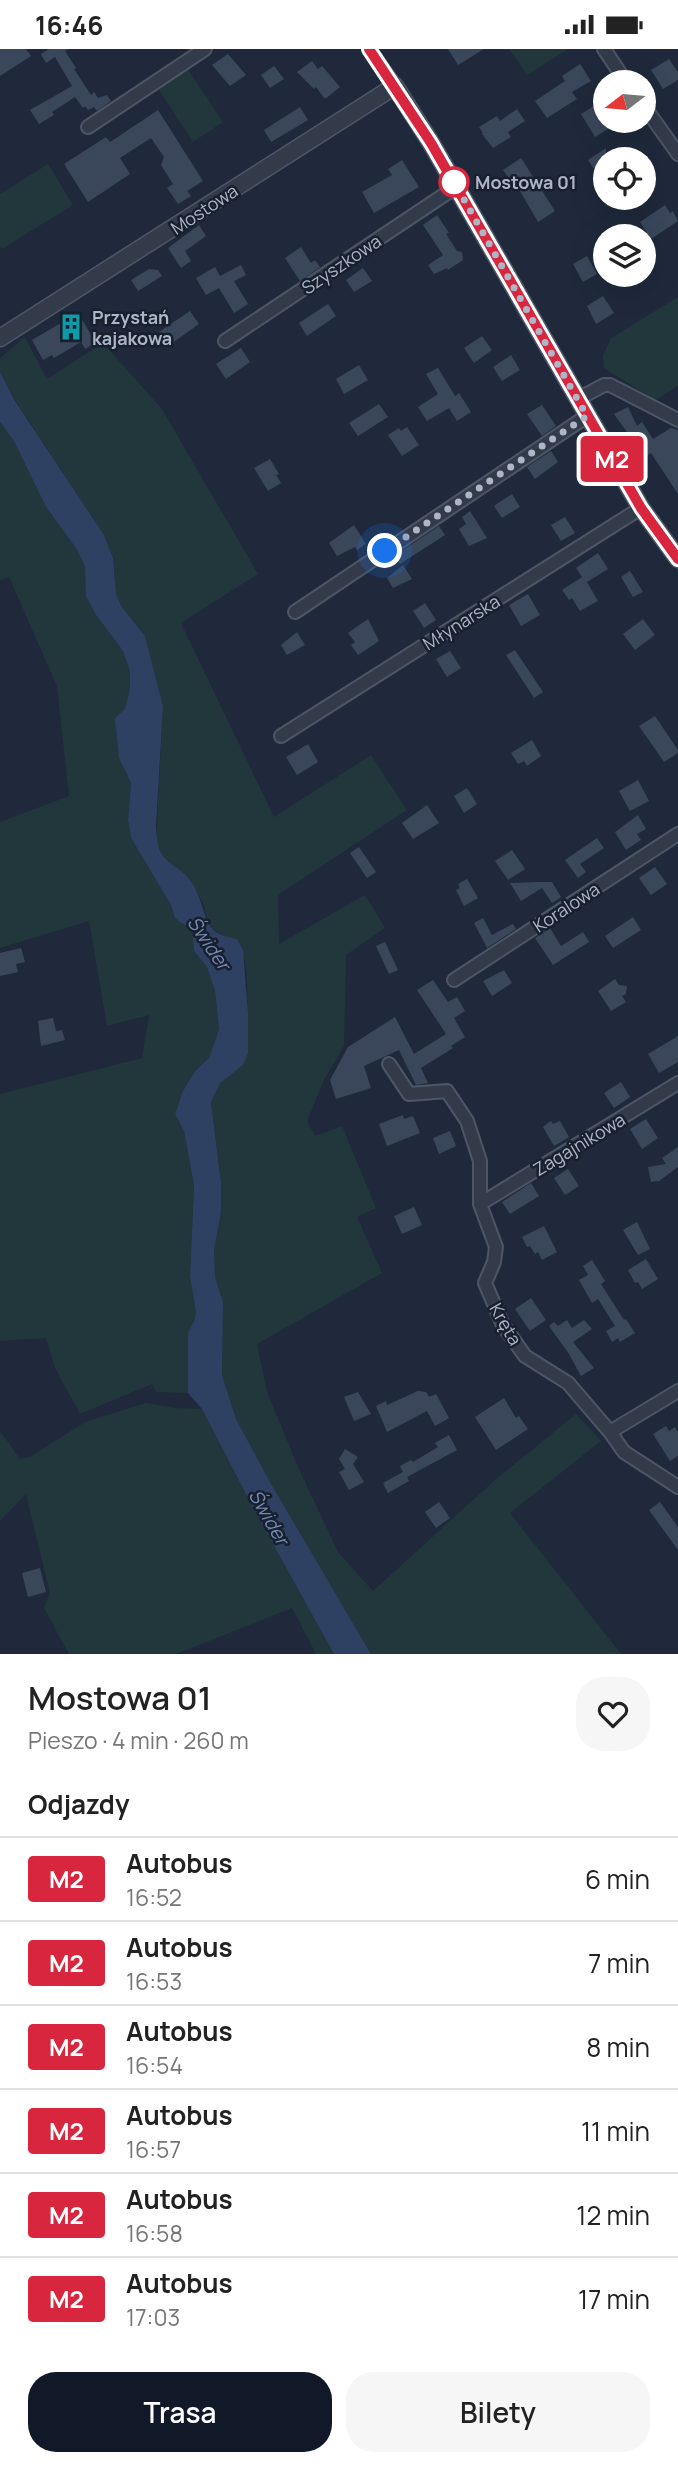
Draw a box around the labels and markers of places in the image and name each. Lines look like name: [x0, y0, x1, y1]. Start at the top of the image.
marker: Mostowa 01: [439, 167, 469, 197]
place label: Mostowa 01: [475, 170, 577, 194]
place label: Przystań kajakowa: [92, 305, 172, 350]
building icon: Przystań kajakowa: [56, 312, 86, 342]

